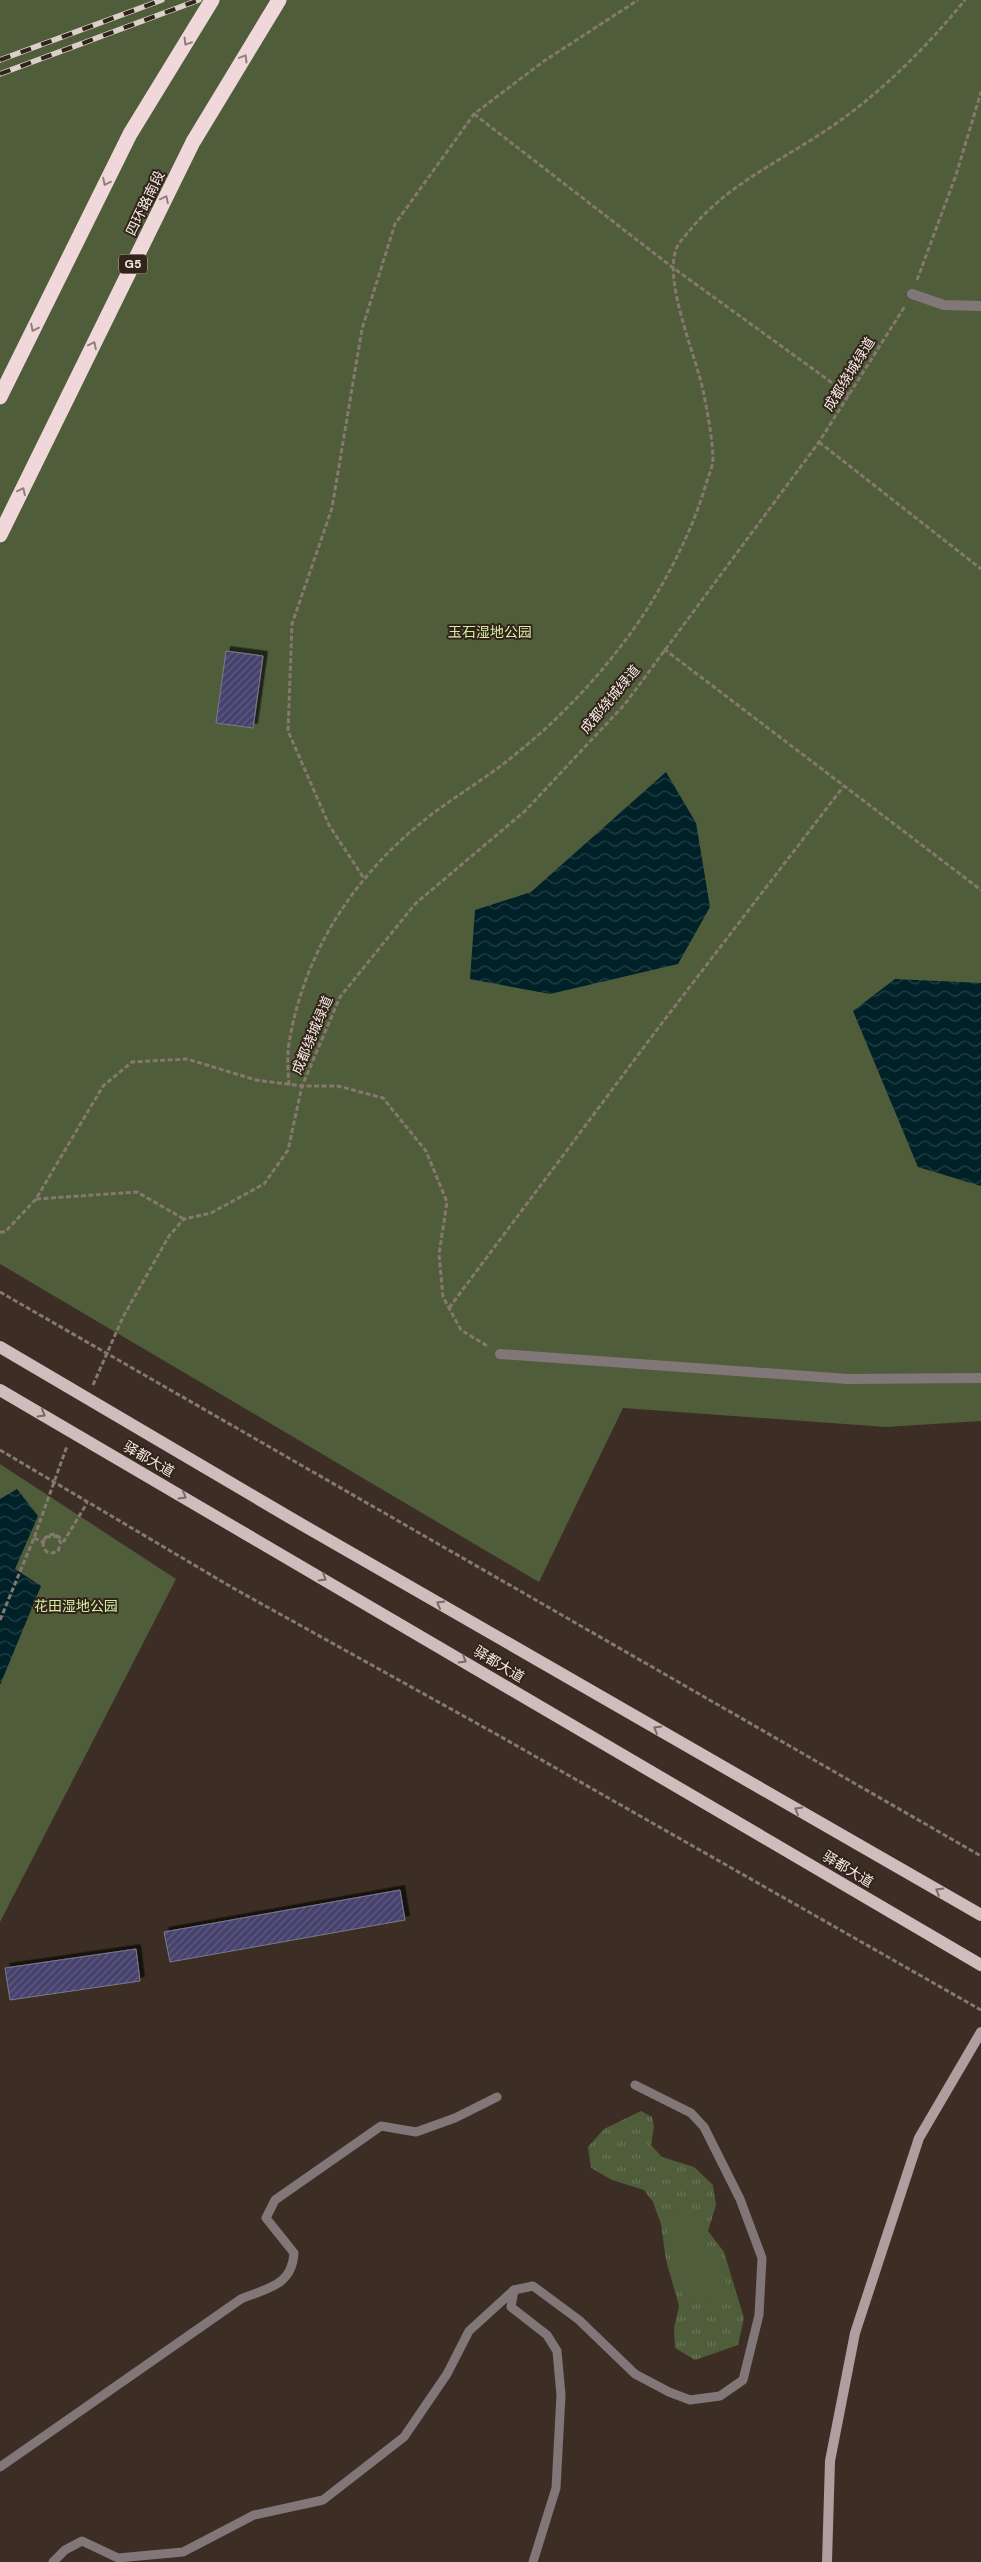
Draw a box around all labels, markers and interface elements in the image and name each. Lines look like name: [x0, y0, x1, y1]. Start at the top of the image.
one-way arrow: [183, 36, 193, 45]
one-way arrow: [237, 54, 247, 63]
street label: 四环路南段: [122, 168, 168, 238]
one-way arrow: [102, 177, 112, 186]
one-way arrow: [159, 196, 169, 205]
road number: G5: [119, 254, 147, 274]
one-way arrow: [30, 323, 40, 332]
street label: 成都绕城绿道: [819, 334, 879, 414]
one-way arrow: [87, 341, 97, 350]
one-way arrow: [15, 487, 26, 496]
park label: 玉石湿地公园: [448, 623, 532, 641]
street label: 成都绕城绿道: [576, 661, 644, 737]
street label: 成都绕城绿道: [287, 993, 337, 1077]
one-way arrow: [37, 1408, 46, 1418]
street label: 驿都大道: [120, 1437, 178, 1481]
one-way arrow: [177, 1489, 186, 1499]
one-way arrow: [318, 1571, 327, 1581]
park label: 花田湿地公园: [34, 1597, 118, 1615]
one-way arrow: [437, 1601, 446, 1611]
street label: 驿都大道: [470, 1642, 528, 1686]
one-way arrow: [458, 1654, 467, 1664]
one-way arrow: [654, 1725, 663, 1735]
one-way arrow: [794, 1806, 803, 1816]
street label: 驿都大道: [819, 1847, 877, 1891]
one-way arrow: [935, 1887, 944, 1897]

